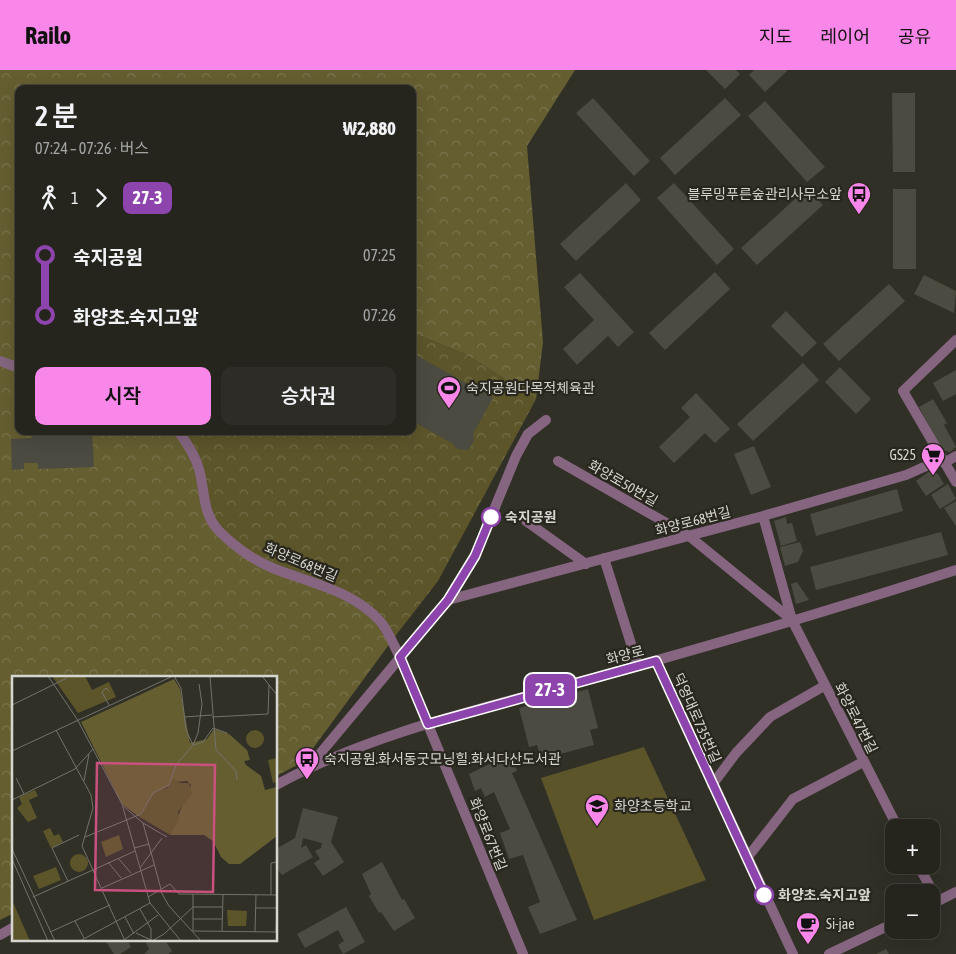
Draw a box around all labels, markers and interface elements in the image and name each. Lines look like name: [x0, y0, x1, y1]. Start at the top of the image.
text: Railo: [25, 22, 71, 49]
text: 지도: [759, 26, 792, 47]
text: 레이어: [820, 26, 870, 47]
text: 공유: [898, 26, 931, 47]
text: 2 분: [35, 100, 78, 132]
text: ₩2,880: [343, 117, 396, 139]
text: 07:24 – 07:26 · 버스: [35, 139, 149, 157]
bus stop icon: 블루밍푸른숲관리사무소앞: [846, 181, 872, 215]
icon: walk: [35, 184, 63, 212]
icon: forward: [87, 184, 115, 212]
place label: 블루밍푸른숲관리사무소앞: [687, 186, 842, 202]
text: 27-3: [133, 187, 162, 208]
text: 1: [71, 189, 79, 207]
text: 숙지공원: [73, 246, 143, 268]
text: 07:25: [363, 246, 396, 264]
text: 화양초.숙지고앞: [73, 306, 199, 328]
text: 07:26: [363, 306, 396, 324]
button: 시작: [35, 367, 211, 425]
button: 승차권: [221, 367, 396, 425]
sports icon: 숙지공원다목적체육관: [436, 375, 462, 409]
place label: 숙지공원다목적체육관: [466, 380, 595, 396]
supermarket icon: GS25: [920, 442, 946, 476]
place label: GS25: [890, 447, 916, 463]
street label: 화양로50번길: [585, 457, 661, 509]
street label: 화양로68번길: [653, 503, 733, 539]
marker: 숙지공원: [481, 507, 501, 527]
place label: 숙지공원: [505, 509, 557, 525]
street label: 화양로68번길: [262, 539, 340, 585]
street label: 화양로: [604, 642, 646, 668]
street label: 덕영대로735번길: [670, 670, 724, 766]
line badge: 27-3: [515, 674, 585, 706]
inset map: [12, 676, 278, 942]
text: 27-3: [535, 679, 565, 700]
street label: 화양로47번길: [831, 680, 881, 756]
bus stop icon: 숙지공원.화서동굿모닝힐.화서다산도서관: [294, 746, 320, 780]
place label: 숙지공원.화서동굿모닝힐.화서다산도서관: [324, 751, 561, 767]
school or university icon: 화양초등학교: [584, 793, 610, 827]
street label: 화양로67번길: [466, 795, 510, 873]
place label: 화양초등학교: [614, 798, 691, 814]
map controls: [885, 819, 940, 939]
button: +: [885, 819, 940, 874]
button: −: [885, 884, 940, 939]
marker: 화양초.숙지고앞: [754, 885, 774, 905]
place label: 화양초.숙지고앞: [778, 887, 871, 903]
cafe icon: Si-jae: [795, 911, 821, 945]
place label: Si-jae: [826, 916, 855, 932]

